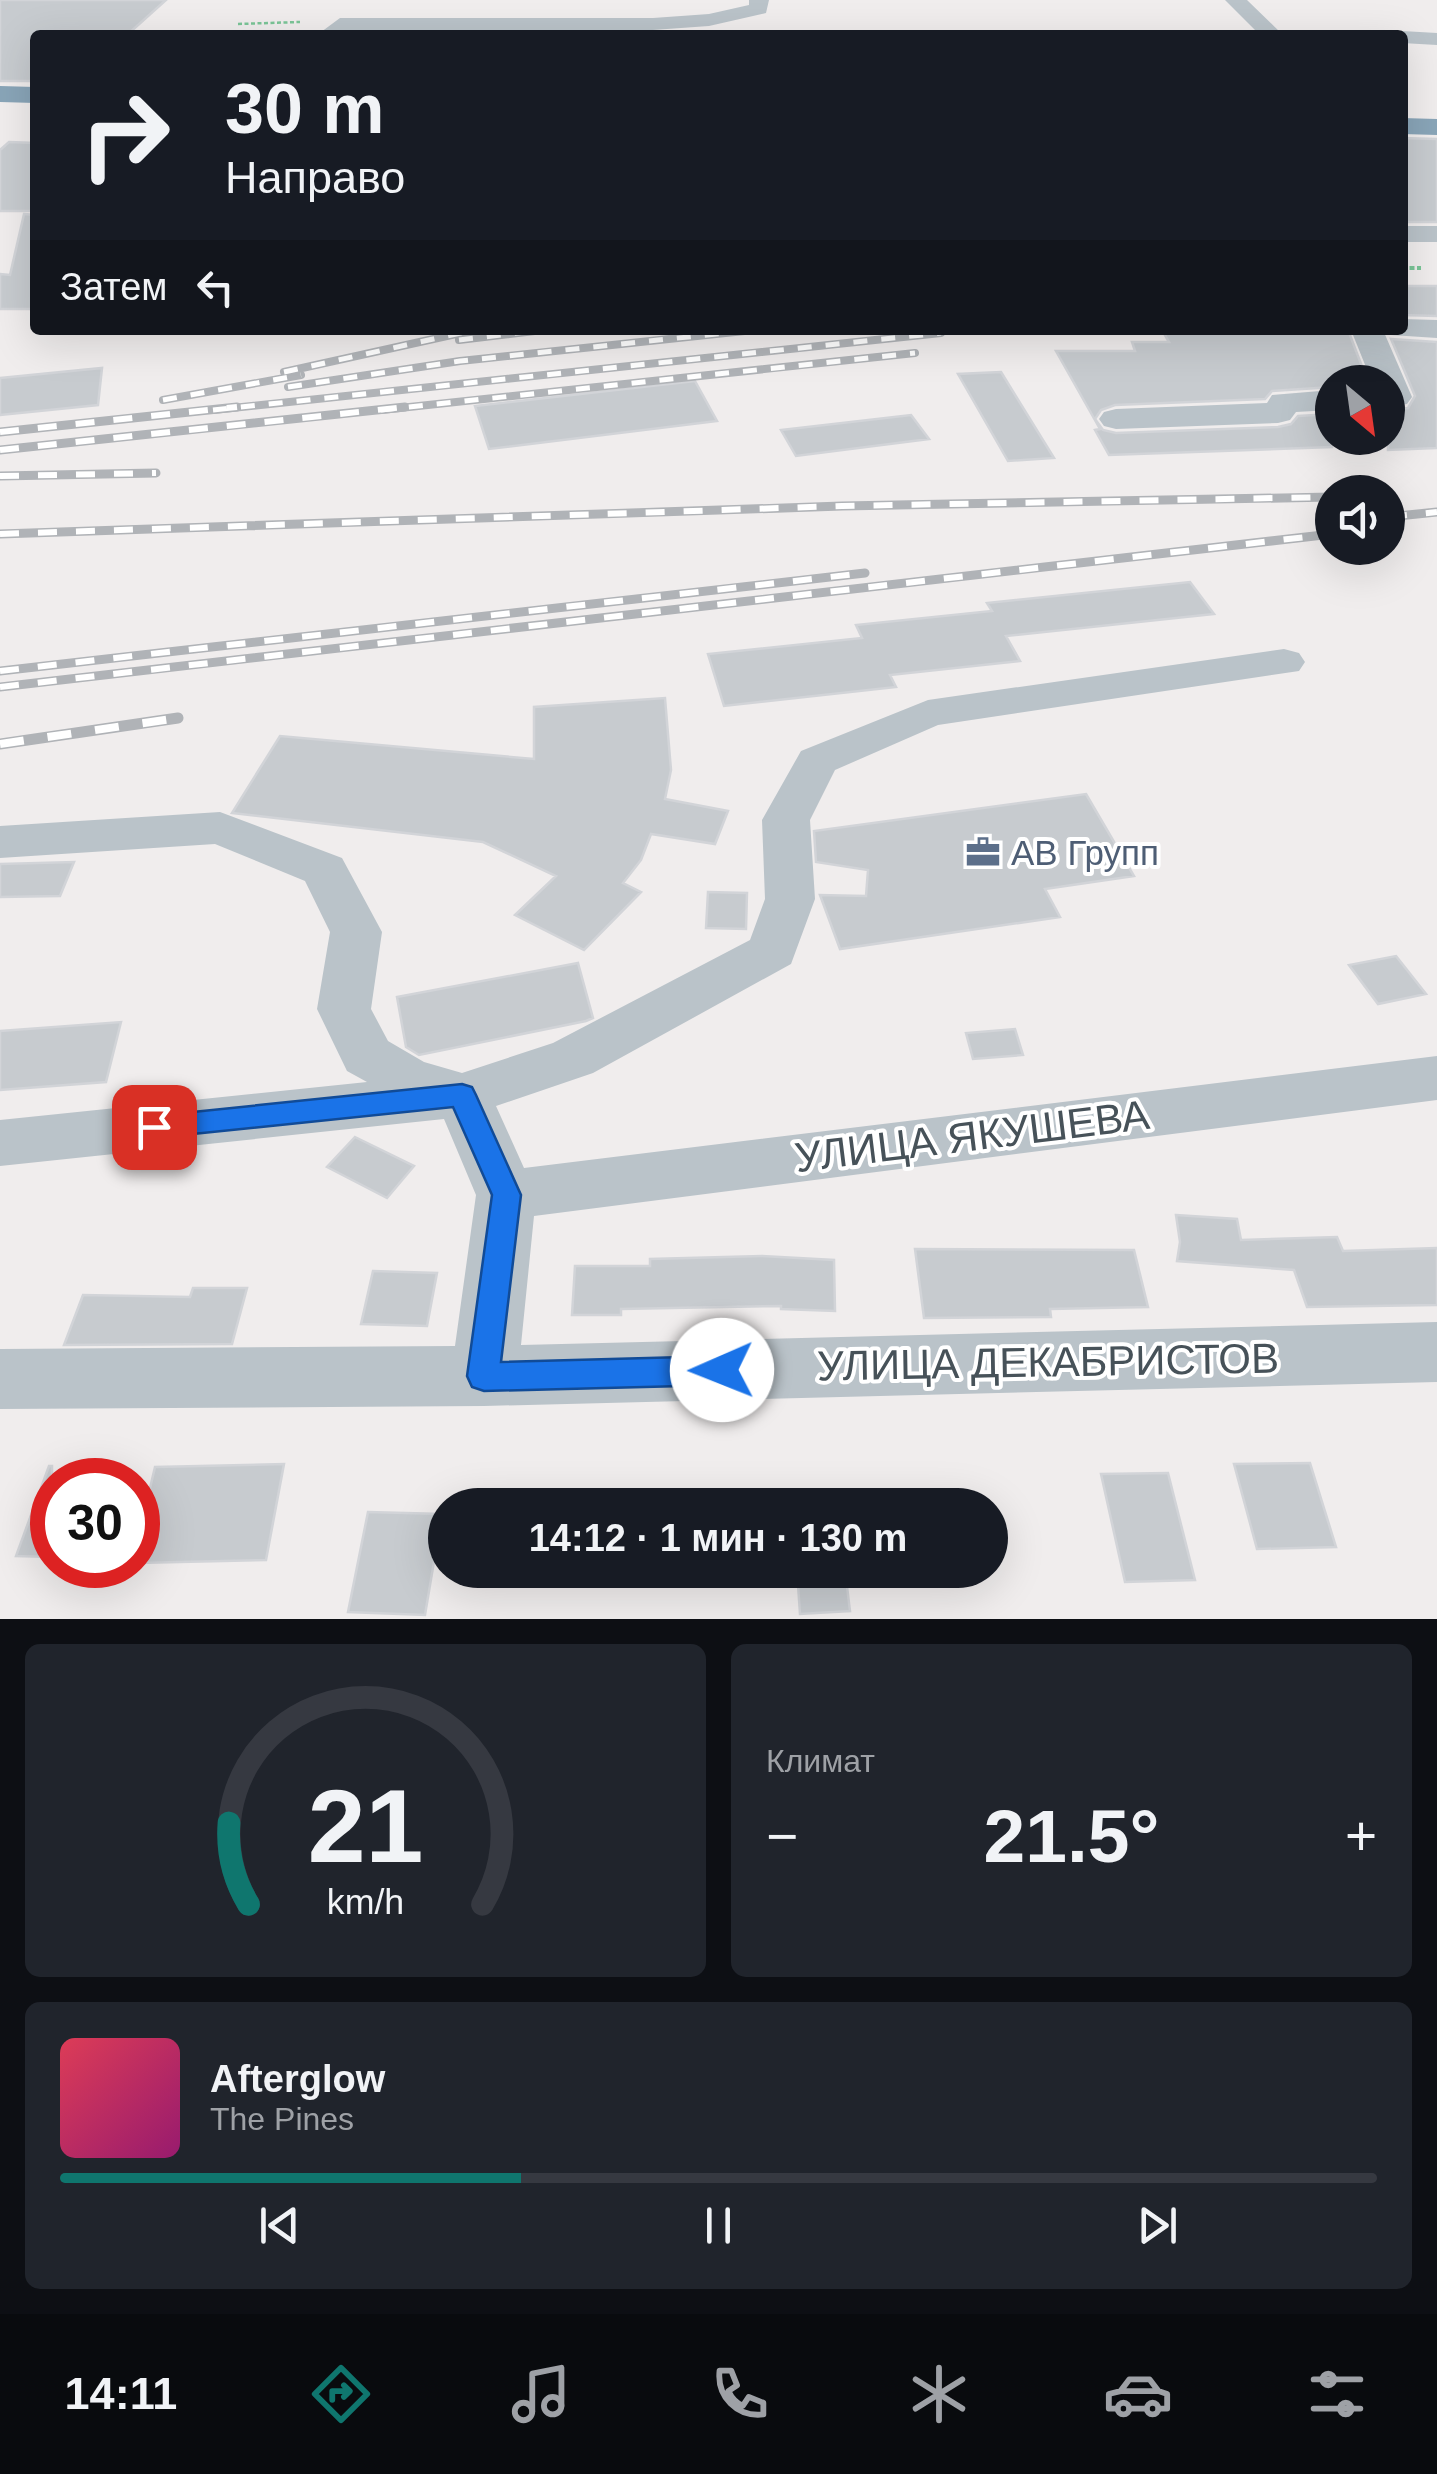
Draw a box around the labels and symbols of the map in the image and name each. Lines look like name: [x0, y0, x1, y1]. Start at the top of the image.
north arrow: [1315, 365, 1405, 455]
office icon: АВ Групп: [964, 833, 1002, 871]
place label: АВ Групп: [1011, 833, 1159, 872]
pin: [112, 1085, 197, 1170]
street label: УЛИЦА ЯКУШЕВА: [792, 1091, 1152, 1181]
position arrow: [670, 1318, 774, 1422]
street label: УЛИЦА ДЕКАБРИСТОВ: [817, 1334, 1279, 1390]
speed limit sign: 30: [30, 1458, 160, 1588]

